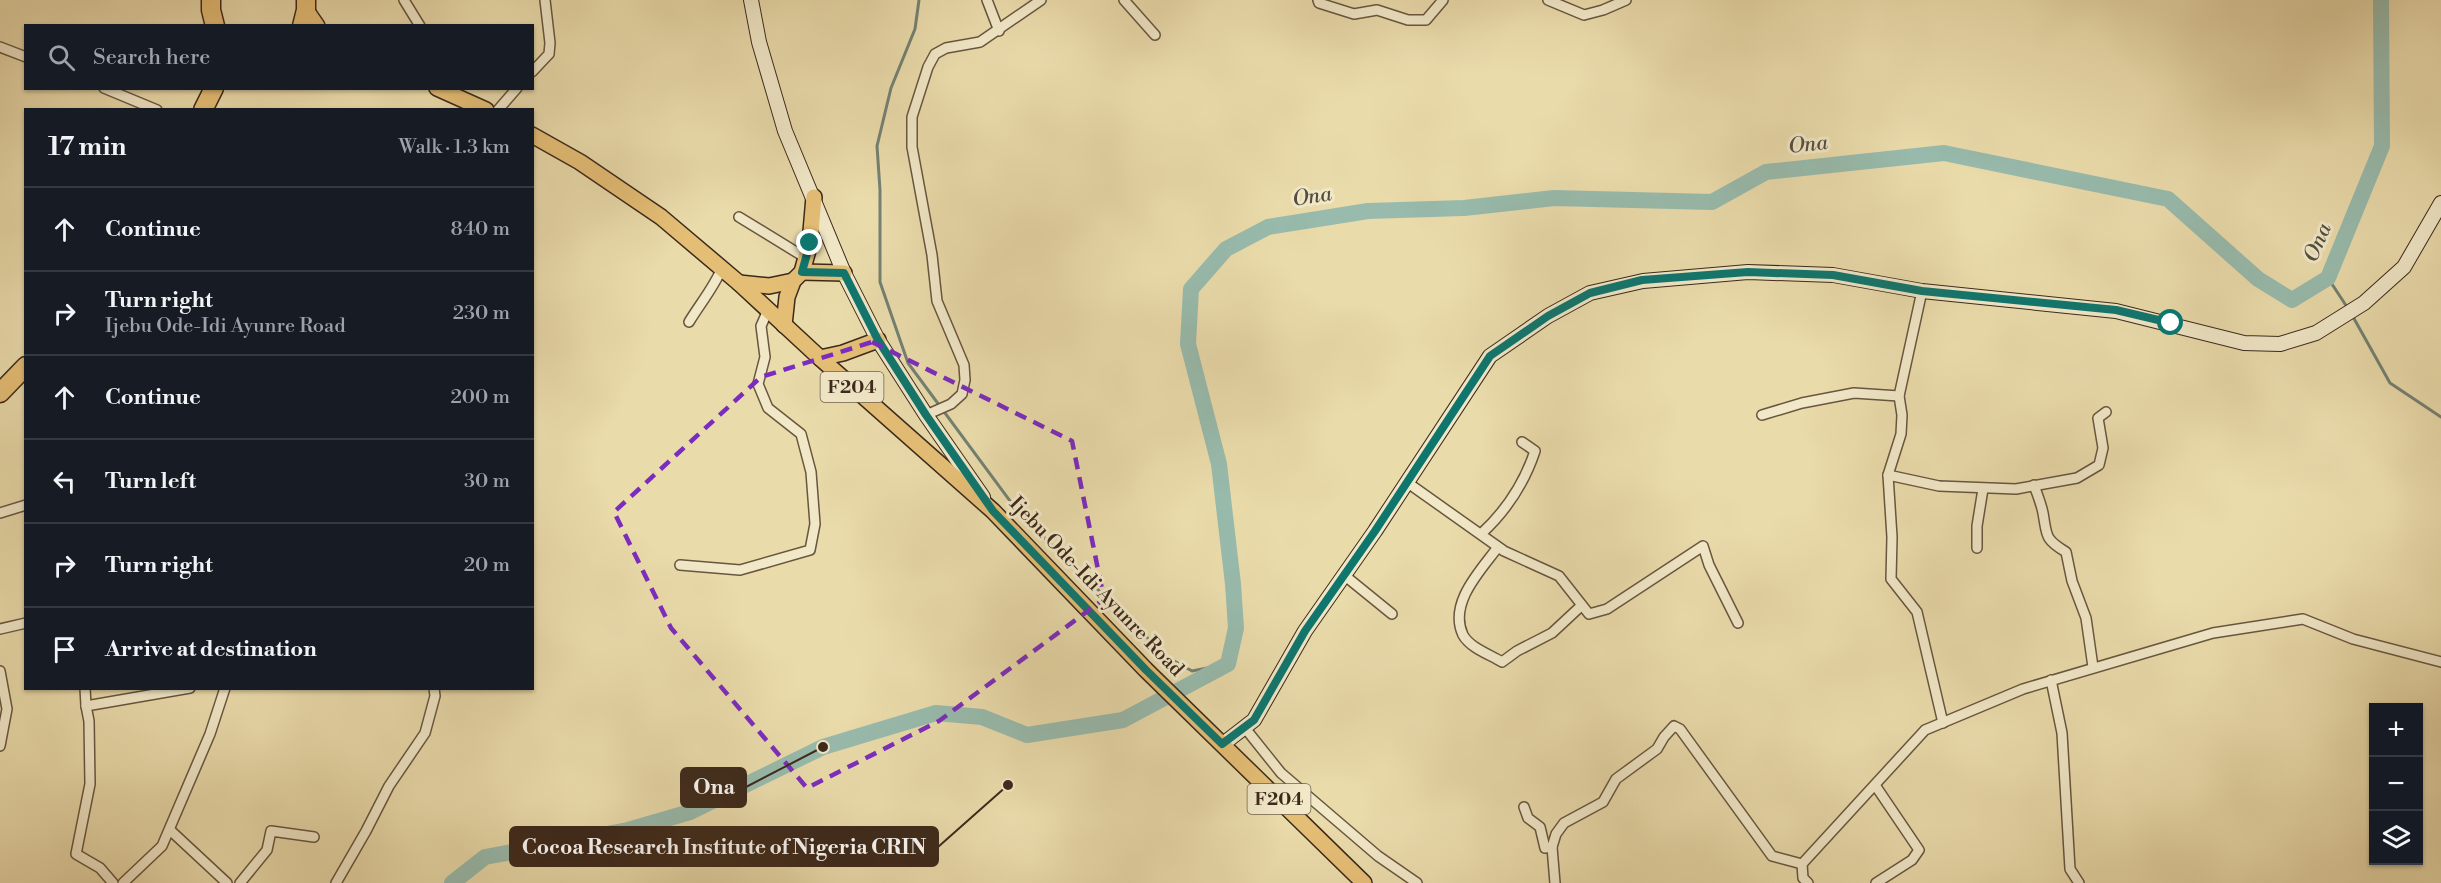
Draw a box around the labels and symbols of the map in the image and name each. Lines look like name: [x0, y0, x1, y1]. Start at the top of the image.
water label: Ona: [1787, 130, 1829, 160]
water label: Ona: [1290, 181, 1334, 213]
water label: Ona: [2298, 219, 2338, 266]
route end: [796, 229, 822, 255]
route start: [2157, 309, 2183, 335]
road number: F204: [820, 372, 884, 402]
street label: Ijebu Ode-Idi Ayunre Road: [1003, 492, 1189, 683]
callout: Ona: [681, 768, 746, 807]
text: Ona: [693, 775, 735, 801]
road number: F204: [1248, 784, 1310, 814]
callout: Cocoa Research Institute of Nigeria CRIN: [510, 827, 938, 866]
text: Cocoa Research Institute of Nigeria CRIN: [522, 835, 927, 861]

